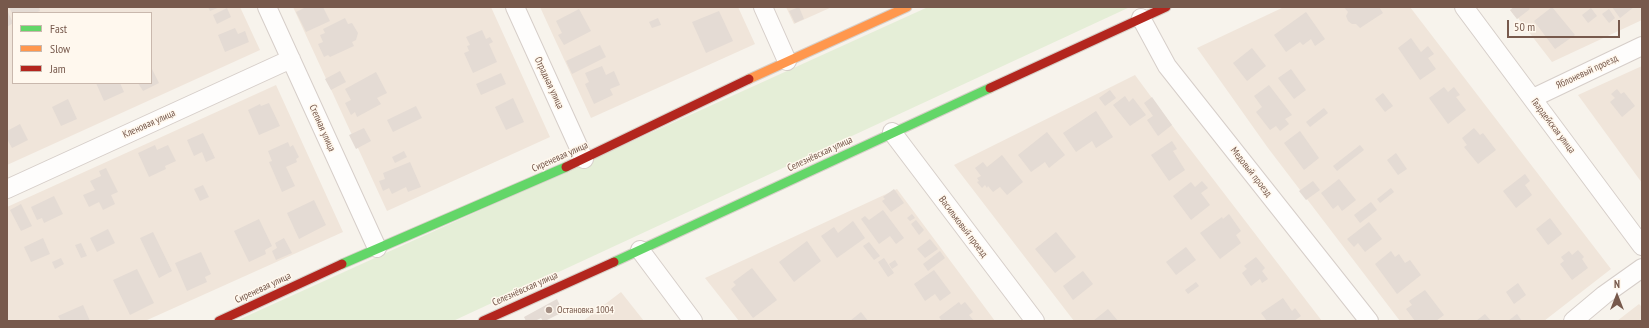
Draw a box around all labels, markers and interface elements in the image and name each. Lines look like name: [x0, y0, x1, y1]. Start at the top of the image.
legend: [12, 12, 152, 84]
scale bar: [1509, 12, 1622, 38]
text: 50 m: [1514, 19, 1535, 34]
text: Fast: [50, 21, 67, 36]
text: Slow: [50, 41, 70, 56]
street label: Яблоневый проезд: [1554, 52, 1620, 92]
street label: Отрадная улица: [532, 55, 566, 111]
text: Jam: [50, 61, 66, 76]
street label: Гвардейская улица: [1528, 96, 1578, 156]
street label: Степная улица: [306, 103, 338, 153]
street label: Кленовая улица: [121, 107, 177, 141]
street label: Селезнёвская улица: [786, 134, 854, 174]
street label: Сиреневая улица: [530, 139, 590, 175]
street label: Медовый проезд: [1228, 145, 1274, 199]
street label: Васильковый проезд: [936, 194, 990, 260]
street label: Селезнёвская улица: [490, 269, 560, 309]
street label: Сиреневая улица: [233, 270, 293, 306]
north arrow: [1597, 276, 1637, 316]
text: N: [1614, 277, 1620, 291]
place label: Остановка 1004: [557, 304, 614, 316]
marker: Остановка 1004: [544, 305, 554, 315]

